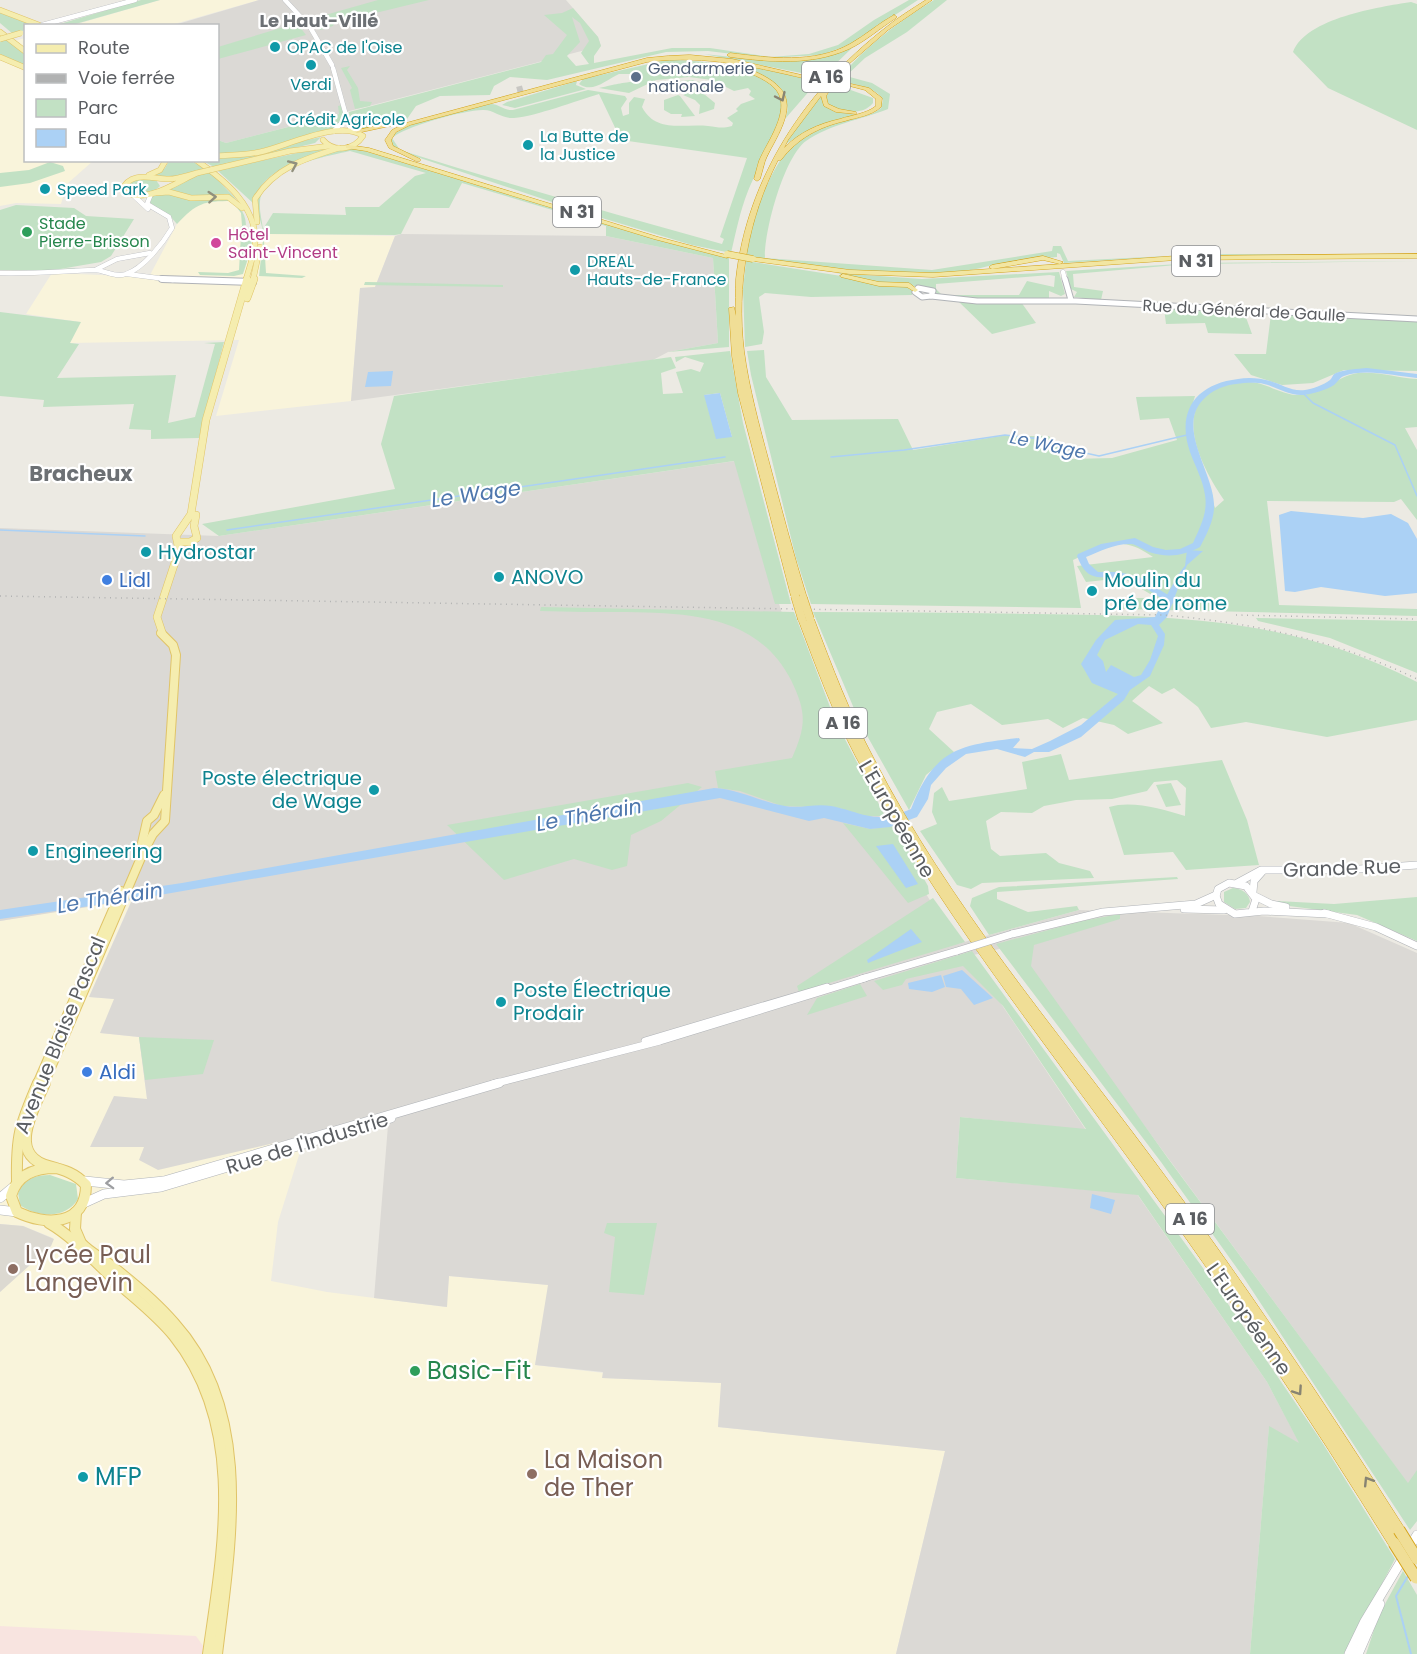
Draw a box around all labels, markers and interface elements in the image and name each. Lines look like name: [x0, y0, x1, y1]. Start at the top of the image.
district label: Le Haut-Villé: [260, 8, 378, 33]
legend: [24, 24, 219, 162]
text: Route: [78, 35, 130, 60]
place label: OPAC de l'Oise: [287, 36, 403, 59]
marker: OPAC de l'Oise: [268, 40, 282, 54]
place label: Gendarmerie nationale: [648, 57, 755, 98]
marker: Verdi: [304, 58, 318, 72]
road number: A 16: [802, 62, 850, 92]
text: Voie ferrée: [78, 65, 175, 90]
marker: Gendarmerie nationale: [629, 70, 643, 84]
place label: Verdi: [290, 73, 332, 96]
one-way arrow: [774, 91, 786, 102]
text: Parc: [78, 95, 118, 120]
place label: Crédit Agricole: [287, 108, 405, 131]
marker: Crédit Agricole: [268, 112, 282, 126]
text: Eau: [78, 125, 111, 150]
place label: La Butte de la Justice: [540, 125, 629, 166]
marker: La Butte de la Justice: [521, 138, 535, 152]
one-way arrow: [287, 160, 298, 172]
place label: Speed Park: [57, 178, 147, 201]
marker: Speed Park: [38, 182, 52, 196]
one-way arrow: [207, 191, 216, 204]
road number: N 31: [553, 197, 601, 227]
place label: Stade Pierre-Brisson: [39, 212, 150, 253]
place label: Hôtel Saint-Vincent: [228, 223, 338, 264]
marker: Stade Pierre-Brisson: [20, 225, 34, 239]
marker: Hôtel Saint-Vincent: [209, 236, 223, 250]
road number: N 31: [1172, 246, 1220, 276]
place label: DREAL Hauts-de-France: [587, 250, 726, 291]
marker: DREAL Hauts-de-France: [568, 263, 582, 277]
street label: Rue du Général de Gaulle: [1142, 294, 1346, 327]
water label: Le Wage: [1008, 424, 1089, 465]
district label: Bracheux: [29, 459, 133, 488]
water label: Le Wage: [429, 473, 523, 514]
place label: Hydrostar: [158, 538, 256, 566]
marker: Hydrostar: [139, 545, 153, 559]
place label: ANOVO: [511, 563, 584, 591]
place label: Lidl: [119, 566, 151, 594]
place label: Moulin du pré de rome: [1104, 566, 1227, 617]
marker: ANOVO: [492, 570, 506, 584]
marker: Lidl: [100, 573, 114, 587]
marker: Moulin du pré de rome: [1085, 584, 1099, 598]
road number: A 16: [819, 708, 867, 738]
street label: L'Européenne: [852, 755, 942, 883]
place label: Poste électrique de Wage: [202, 764, 362, 815]
marker: Poste électrique de Wage: [367, 783, 381, 797]
water label: Le Thérain: [534, 791, 644, 838]
place label: Engineering: [45, 837, 163, 865]
marker: Engineering: [26, 844, 40, 858]
street label: Grande Rue: [1283, 852, 1401, 884]
water label: Le Thérain: [55, 875, 165, 920]
street label: Avenue Blaise Pascal: [8, 932, 112, 1138]
place label: Poste Électrique Prodair: [513, 976, 671, 1027]
marker: Poste Électrique Prodair: [494, 995, 508, 1009]
place label: Aldi: [99, 1058, 136, 1086]
marker: Aldi: [80, 1065, 94, 1079]
street label: Rue de l'Industrie: [222, 1105, 392, 1181]
one-way arrow: [106, 1177, 115, 1190]
road number: A 16: [1166, 1204, 1214, 1234]
place label: Lycée Paul Langevin: [25, 1238, 151, 1299]
street label: L'Européenne: [1200, 1257, 1298, 1381]
marker: Lycée Paul Langevin: [6, 1262, 20, 1276]
place label: Basic-Fit: [427, 1354, 531, 1387]
marker: Basic-Fit: [408, 1364, 422, 1378]
one-way arrow: [1291, 1384, 1302, 1395]
place label: La Maison de Ther: [544, 1443, 663, 1504]
place label: MFP: [95, 1460, 142, 1493]
marker: La Maison de Ther: [525, 1467, 539, 1481]
marker: MFP: [76, 1470, 90, 1484]
one-way arrow: [1364, 1477, 1376, 1487]

